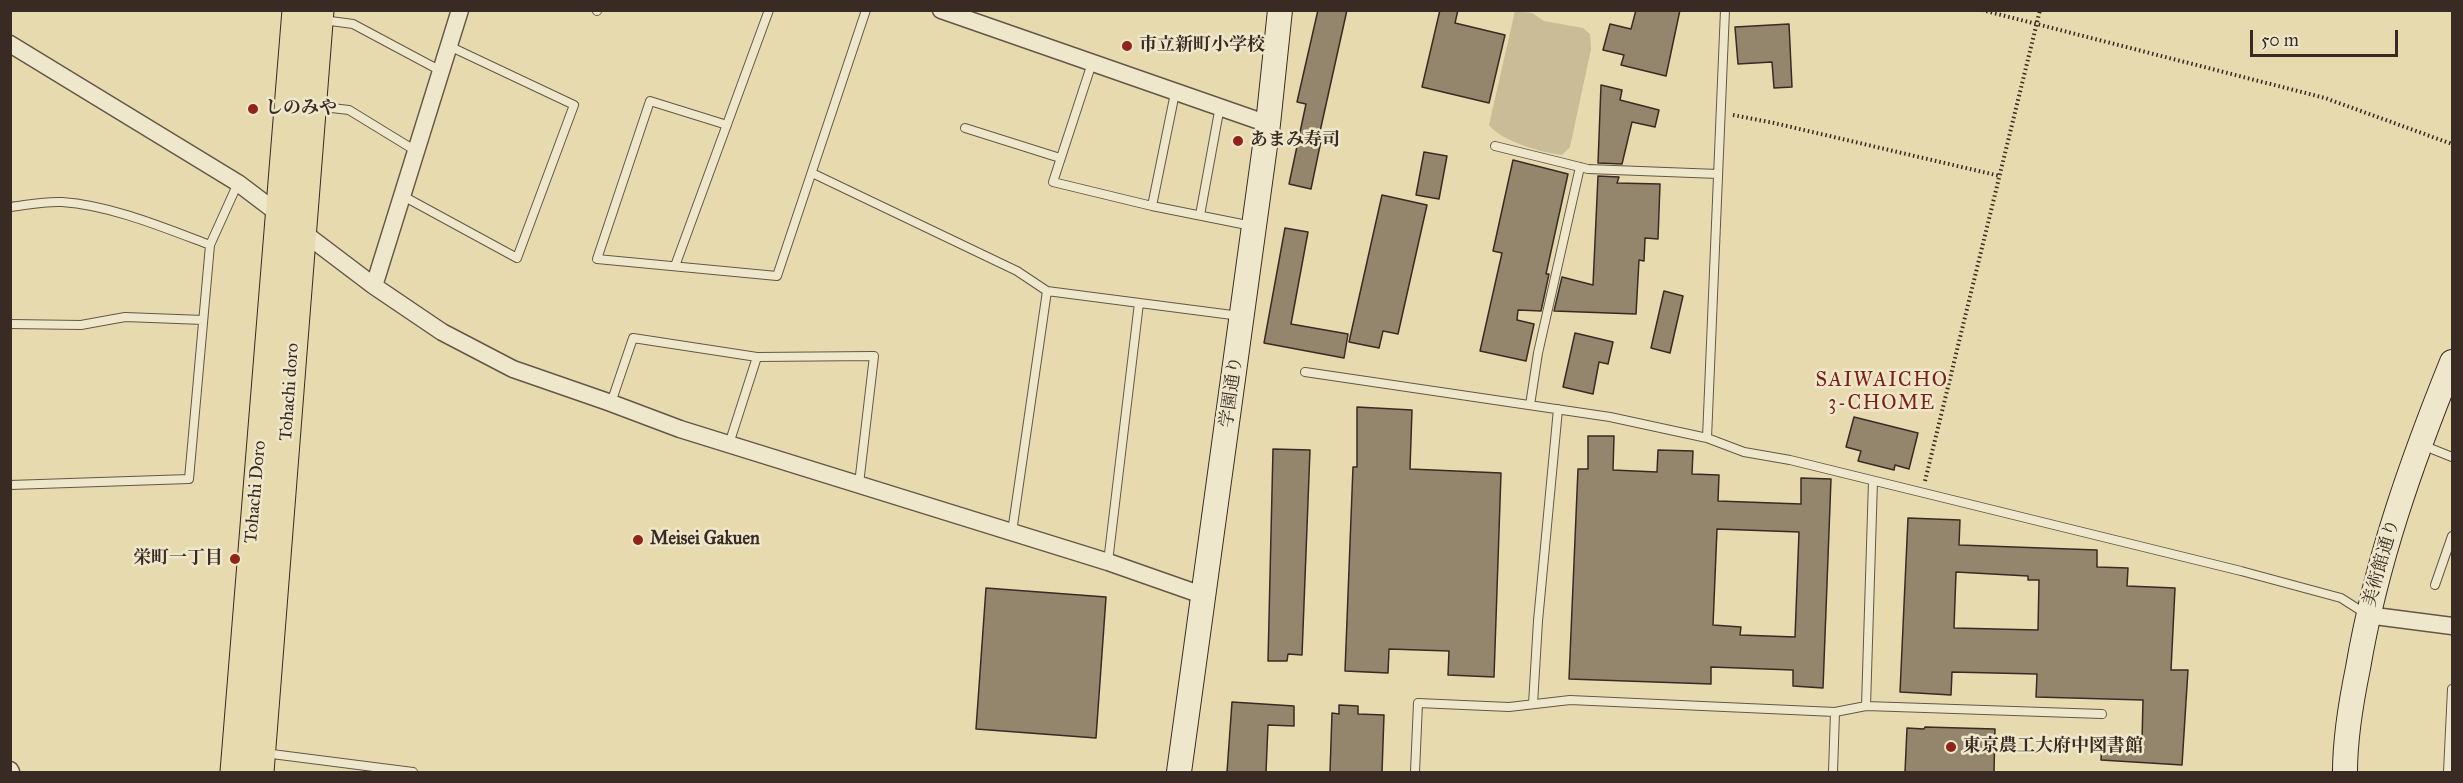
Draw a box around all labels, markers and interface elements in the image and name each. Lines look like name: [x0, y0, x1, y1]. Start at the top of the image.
scale bar: [2253, 18, 2402, 56]
text: 50 m: [2261, 29, 2299, 51]
place label: 市立新町小学校: [1139, 35, 1265, 57]
marker: 市立新町小学校: [1120, 39, 1134, 53]
place label: しのみや: [265, 98, 337, 120]
marker: しのみや: [246, 102, 260, 116]
place label: あまみ寿司: [1250, 130, 1340, 152]
marker: あまみ寿司: [1231, 134, 1245, 148]
street label: Tohachi doro: [276, 342, 304, 442]
street label: 学園通り: [1216, 355, 1248, 429]
district label: SAIWAICHO 3-CHOME: [1816, 369, 1948, 416]
street label: Tohachi Doro: [241, 440, 271, 544]
street label: 美術館通り: [2359, 517, 2405, 609]
place label: Meisei Gakuen: [650, 529, 760, 551]
marker: Meisei Gakuen: [631, 533, 645, 547]
place label: 栄町一丁目: [133, 548, 223, 570]
marker: 栄町一丁目: [228, 552, 242, 566]
place label: 東京農工大府中図書館: [1963, 736, 2143, 758]
marker: 東京農工大府中図書館: [1944, 740, 1958, 754]

